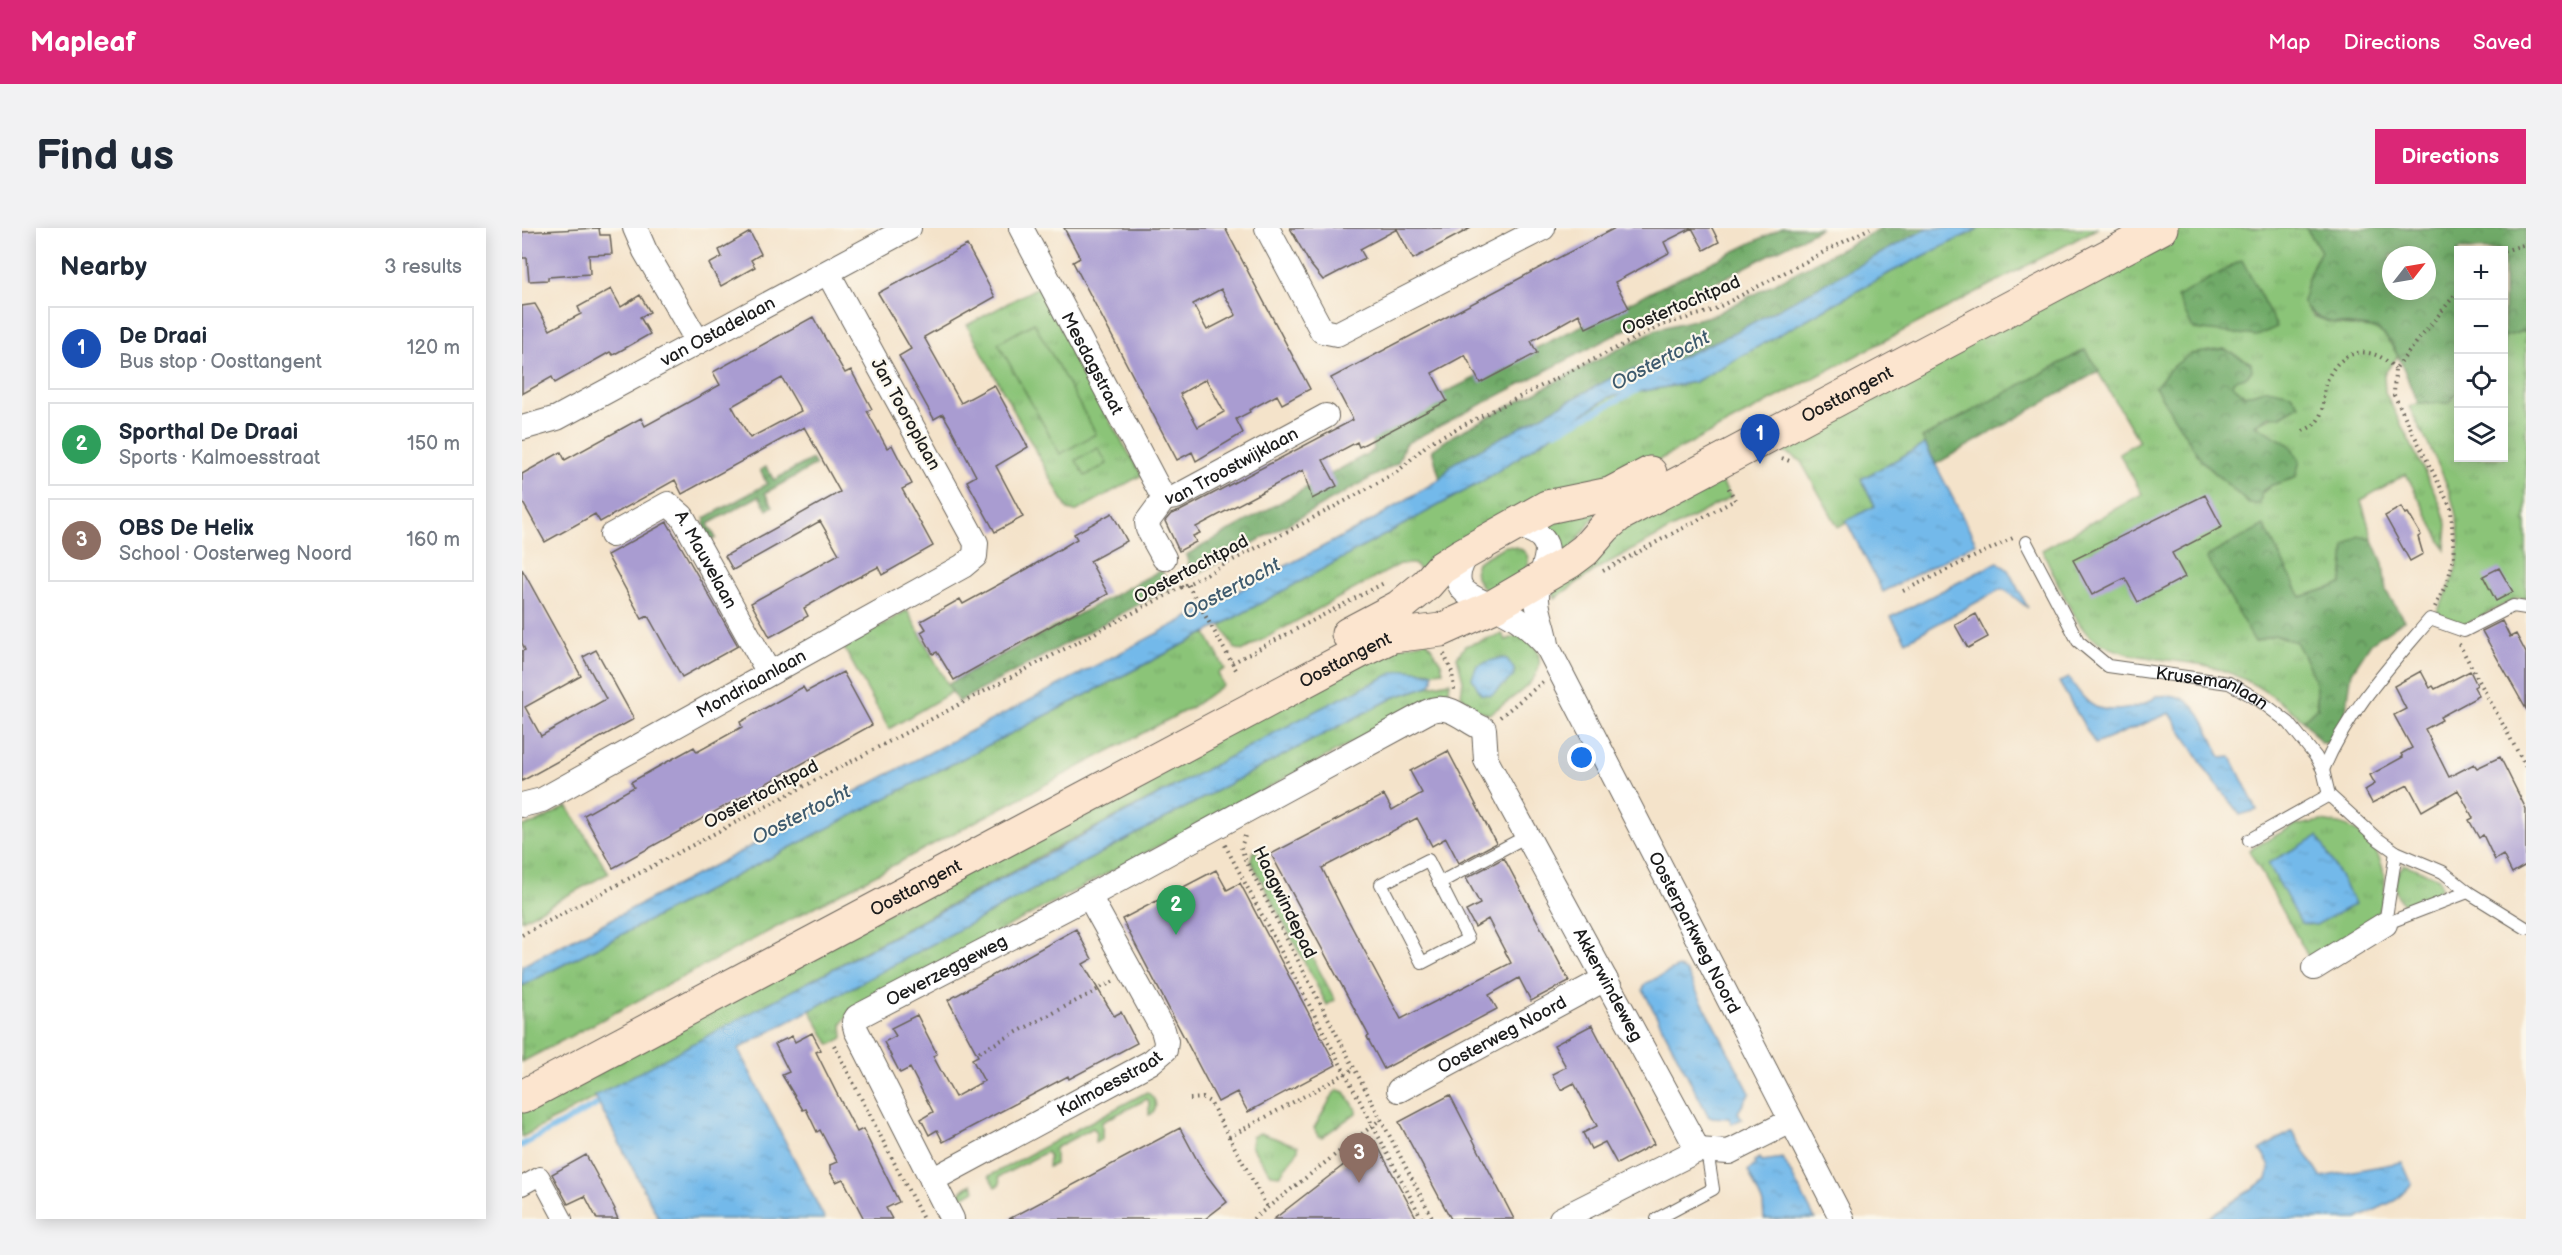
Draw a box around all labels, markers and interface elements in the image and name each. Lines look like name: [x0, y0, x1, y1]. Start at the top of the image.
text: Mapleaf: [30, 26, 136, 59]
text: Map: [2268, 30, 2311, 55]
text: Directions: [2344, 30, 2440, 55]
text: Saved: [2473, 30, 2532, 55]
button: Directions: [2375, 129, 2526, 184]
text: Find us: [36, 131, 174, 182]
north arrow: [2382, 246, 2436, 300]
map controls: [2454, 246, 2508, 462]
button: +: [2454, 246, 2508, 300]
text: Nearby: [60, 252, 147, 283]
text: 3 results: [384, 255, 462, 279]
street label: Oostertochtpad: [1619, 271, 1743, 340]
street label: van Ostadelaan: [656, 292, 779, 372]
button: −: [2454, 300, 2508, 354]
street label: Mesdagstraat: [1056, 309, 1128, 419]
text: De Draai: [119, 323, 207, 350]
water label: Oostertocht: [1607, 325, 1715, 396]
text: 1: [77, 336, 86, 360]
text: 120 m: [407, 336, 460, 360]
text: Bus stop · Oosttangent: [119, 350, 322, 374]
button: locate: [2454, 354, 2508, 408]
street label: Jan Tooroplaan: [866, 355, 945, 474]
street label: Oosttangent: [1798, 362, 1897, 427]
button: layers: [2454, 408, 2508, 462]
pin: 1: [1740, 414, 1780, 464]
text: Sporthal De Draai: [119, 419, 298, 446]
street label: van Troostwijklaan: [1163, 423, 1302, 510]
text: 2: [76, 432, 87, 456]
text: 150 m: [407, 432, 460, 456]
text: Sports · Kalmoesstraat: [119, 446, 320, 470]
street label: A. Mauvelaan: [670, 507, 741, 612]
text: OBS De Helix: [119, 515, 253, 542]
text: 3: [76, 528, 87, 552]
text: 160 m: [406, 528, 460, 552]
street label: Oostertochtpad: [1130, 530, 1252, 608]
text: School · Oosterweg Noord: [119, 542, 352, 566]
water label: Oostertocht: [1178, 552, 1284, 624]
street label: Oosttangent: [1296, 628, 1395, 693]
street label: Mondriaanlaan: [693, 645, 810, 723]
street label: Krusemanlaan: [2154, 663, 2272, 714]
your location: [1567, 743, 1596, 772]
street label: Oostertochtpad: [700, 755, 822, 833]
water label: Oostertocht: [748, 779, 854, 849]
street label: Haagwindepad: [1248, 843, 1321, 962]
street label: Oosterparkweg Noord: [1644, 848, 1744, 1017]
street label: Oosttangent: [867, 855, 966, 921]
pin: 2: [1156, 886, 1196, 935]
street label: Akkerwindeweg: [1568, 925, 1647, 1046]
street label: Oeverzeggeweg: [883, 931, 1011, 1011]
street label: Oosterweg Noord: [1434, 992, 1570, 1078]
street label: Kalmoesstraat: [1054, 1046, 1167, 1122]
pin: 3: [1340, 1134, 1378, 1183]

